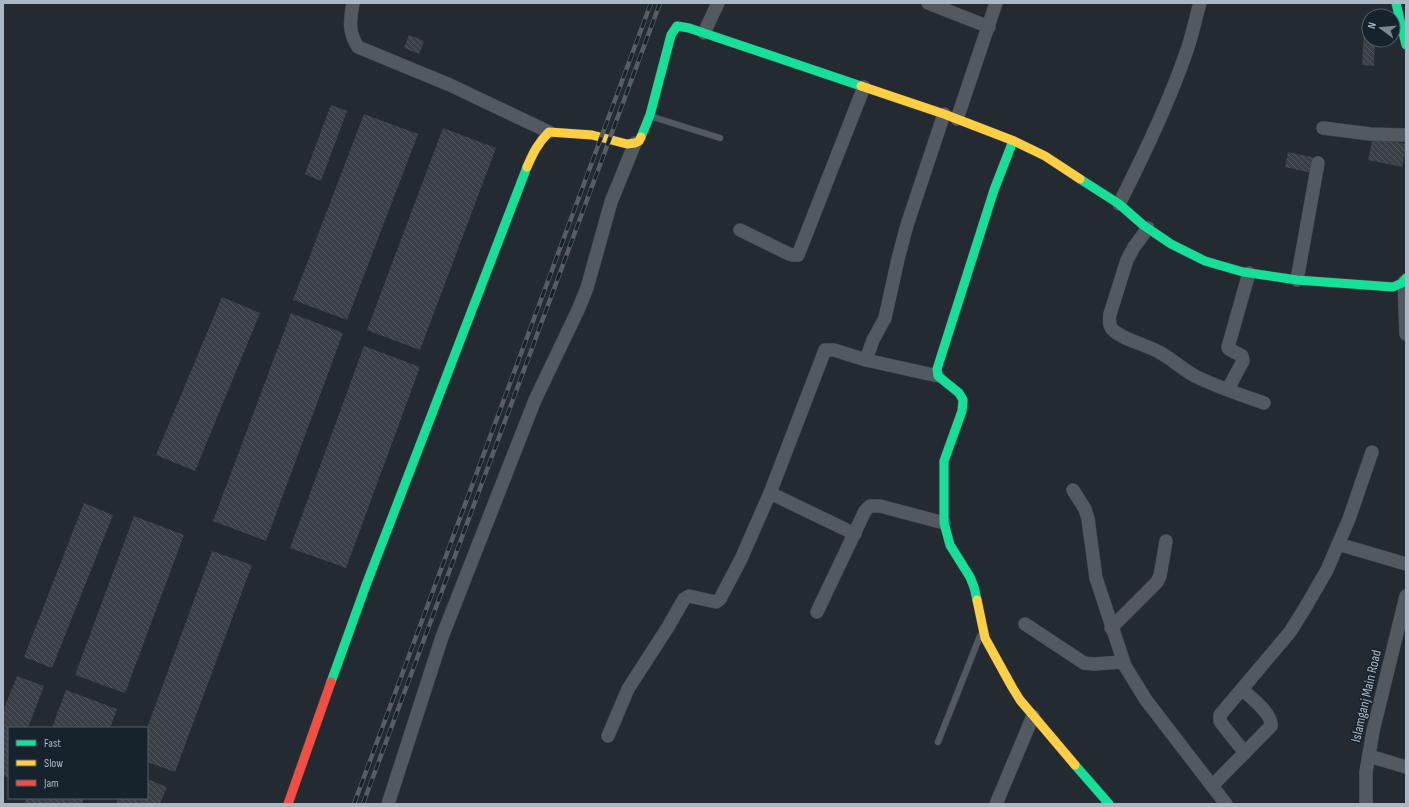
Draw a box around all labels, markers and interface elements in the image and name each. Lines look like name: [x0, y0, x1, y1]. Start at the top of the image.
north arrow: [1361, 8, 1401, 48]
text: N: [1365, 21, 1379, 30]
street label: Islamganj Main Road: [1347, 648, 1385, 744]
legend: [8, 727, 148, 799]
text: Fast: [44, 736, 61, 751]
text: Slow: [44, 756, 63, 771]
text: Jam: [43, 776, 59, 791]

